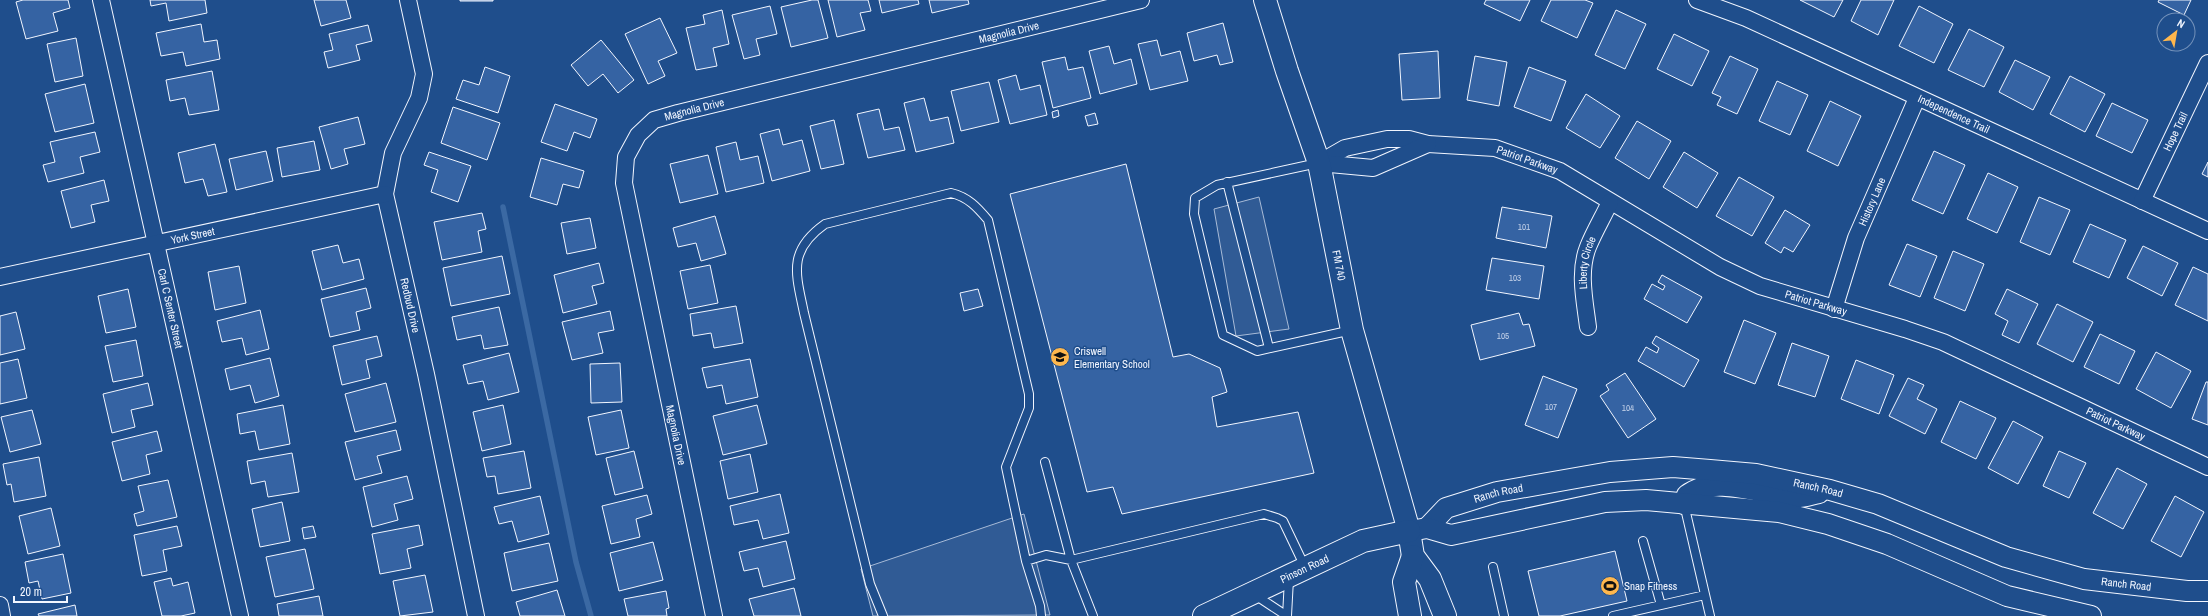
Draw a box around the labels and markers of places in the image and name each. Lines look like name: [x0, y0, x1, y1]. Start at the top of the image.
place label: Criswell Elementary School: [1074, 344, 1150, 371]
school or university icon: Criswell Elementary School: [1049, 346, 1071, 368]
sports icon: Snap Fitness: [1599, 575, 1621, 597]
place label: Snap Fitness: [1624, 579, 1678, 593]

